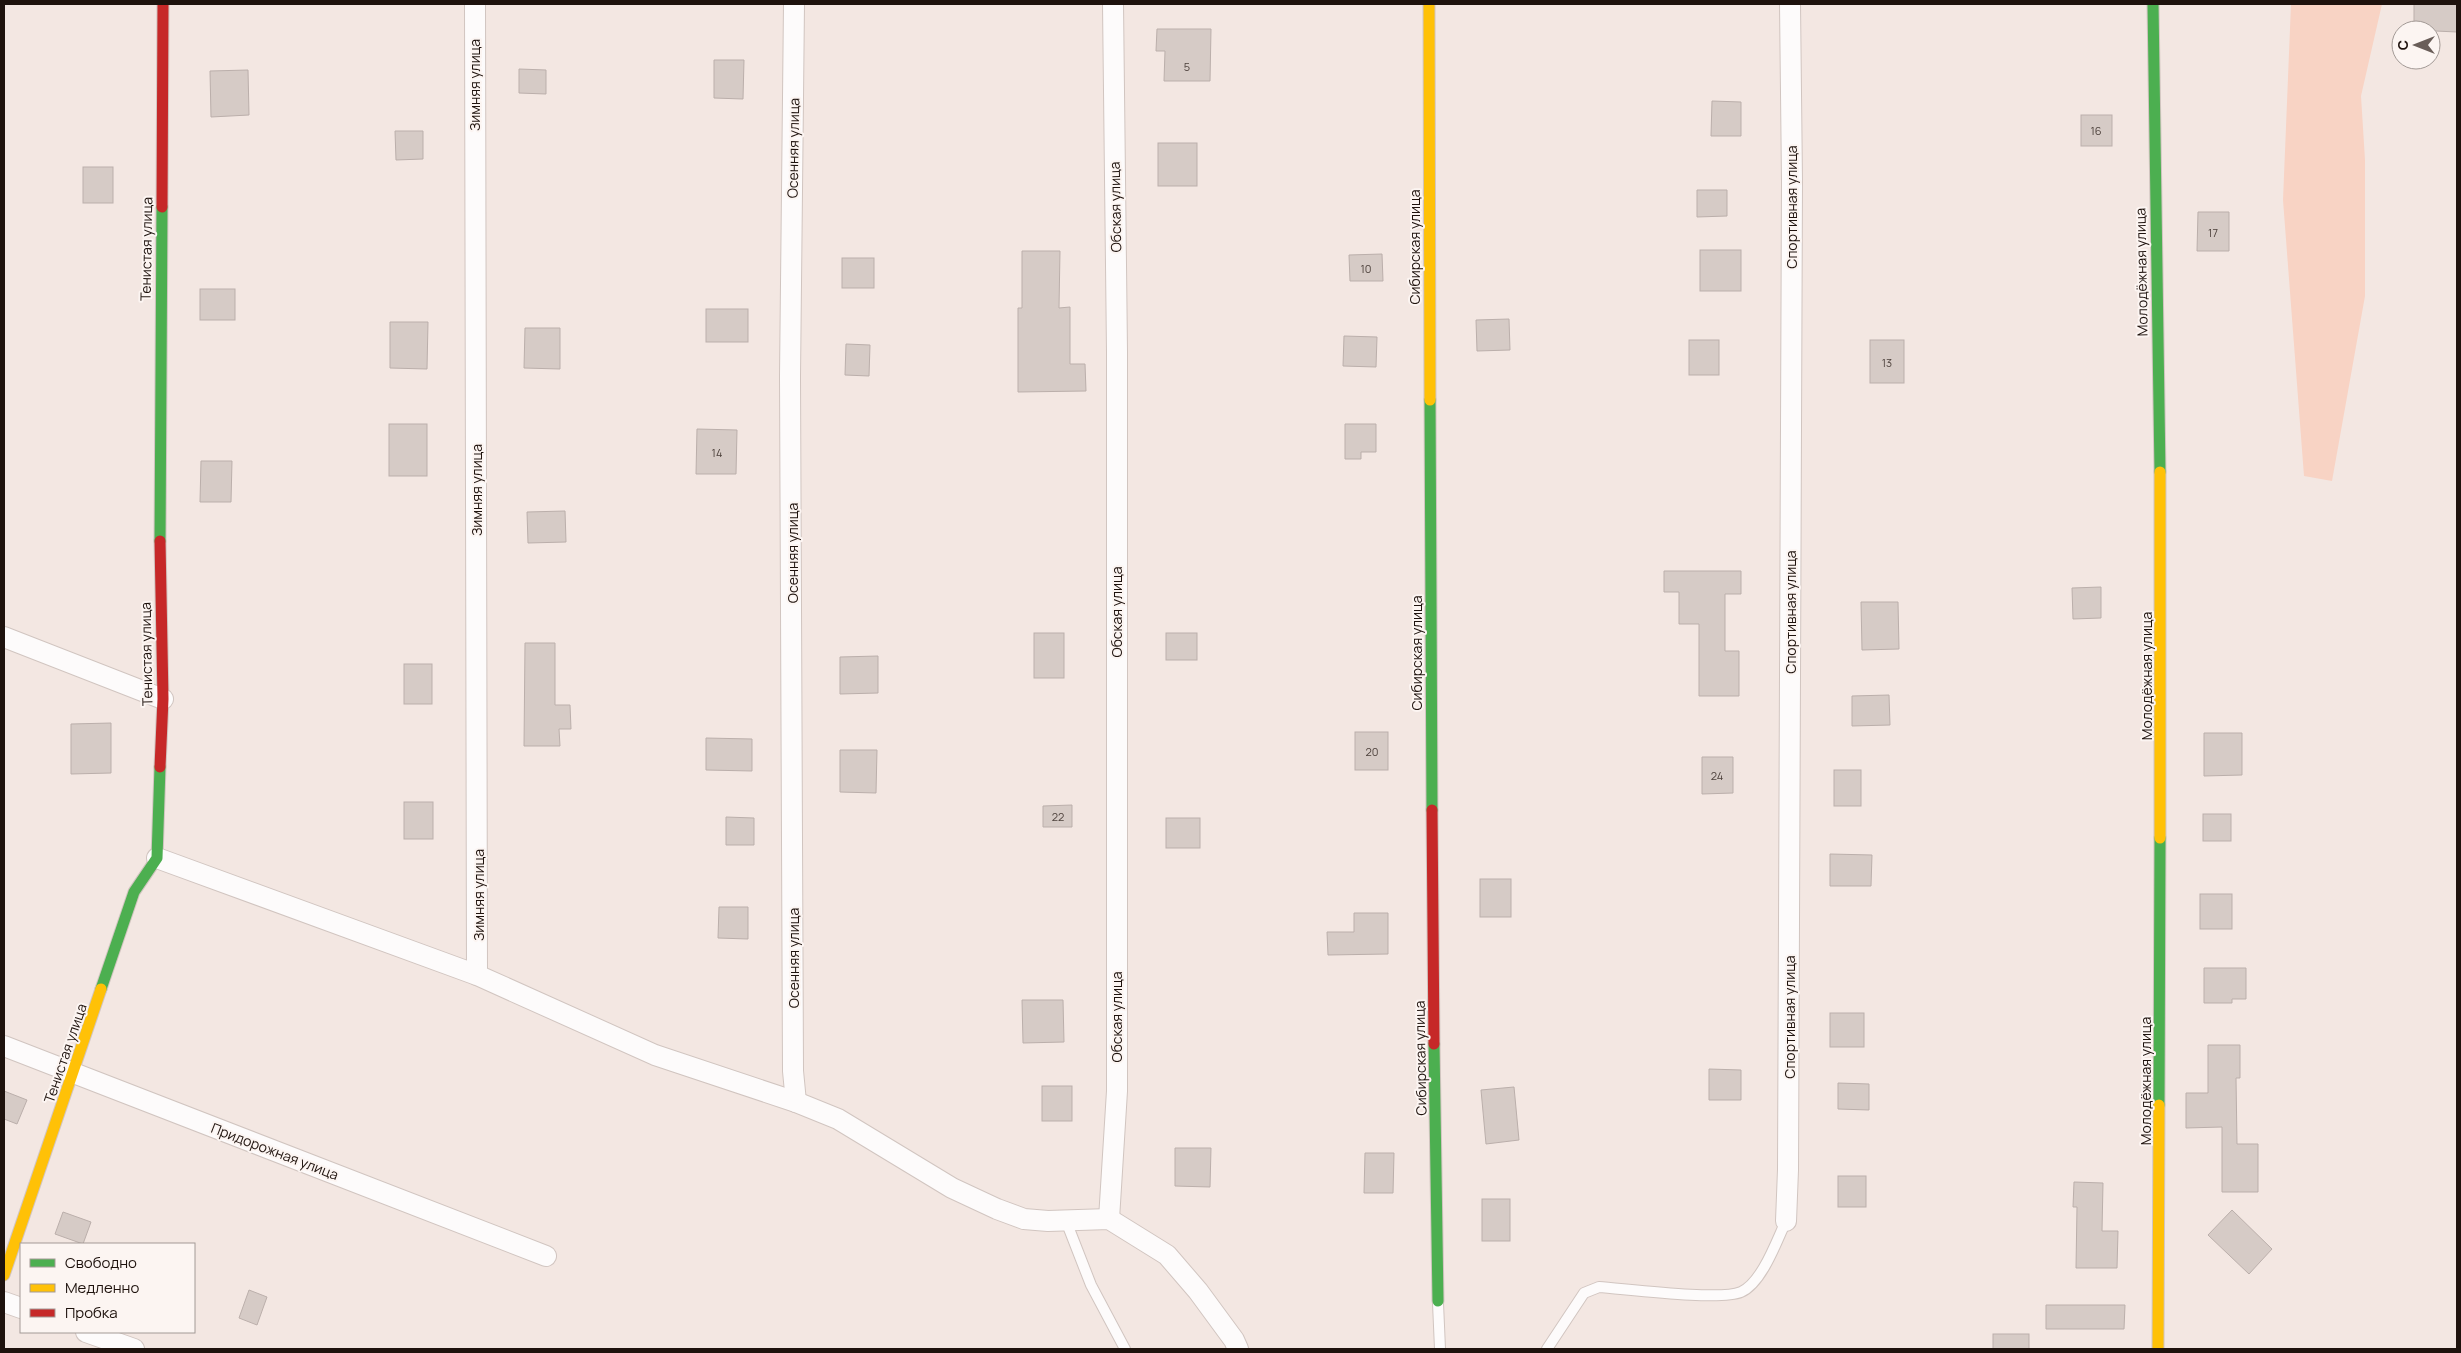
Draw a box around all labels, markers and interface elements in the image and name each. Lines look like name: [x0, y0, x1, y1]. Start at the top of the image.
north arrow: [2391, 20, 2441, 70]
street label: Зимняя улица: [465, 39, 484, 131]
text: С: [2393, 40, 2412, 50]
house number: 5: [1184, 59, 1190, 74]
street label: Осенняя улица: [783, 98, 803, 198]
house number: 16: [2090, 123, 2102, 138]
street label: Спортивная улица: [1782, 145, 1801, 269]
street label: Обская улица: [1105, 161, 1125, 253]
street label: Сибирская улица: [1405, 190, 1424, 304]
street label: Тенистая улица: [136, 197, 156, 301]
street label: Молодёжная улица: [2130, 208, 2152, 336]
house number: 17: [2208, 225, 2218, 240]
house number: 10: [1360, 261, 1372, 276]
house number: 13: [1882, 355, 1892, 370]
street label: Зимняя улица: [467, 444, 486, 536]
house number: 14: [712, 445, 722, 460]
street label: Осенняя улица: [783, 503, 802, 603]
street label: Спортивная улица: [1781, 550, 1800, 674]
street label: Обская улица: [1107, 567, 1126, 657]
street label: Сибирская улица: [1407, 596, 1426, 710]
street label: Тенистая улица: [136, 602, 156, 706]
street label: Молодёжная улица: [2137, 612, 2156, 740]
house number: 20: [1366, 744, 1378, 759]
house number: 24: [1711, 768, 1723, 783]
house number: 22: [1052, 809, 1064, 824]
street label: Зимняя улица: [469, 849, 488, 941]
street label: Осенняя улица: [784, 908, 803, 1008]
street label: Спортивная улица: [1780, 955, 1799, 1079]
street label: Обская улица: [1107, 972, 1126, 1062]
street label: Сибирская улица: [1409, 1000, 1431, 1116]
street label: Тенистая улица: [39, 1001, 91, 1105]
street label: Молодёжная улица: [2136, 1017, 2155, 1145]
street label: Придорожная улица: [209, 1118, 341, 1184]
legend: [20, 1243, 195, 1333]
text: Свободно: [65, 1252, 137, 1273]
text: Медленно: [65, 1277, 139, 1298]
text: Пробка: [65, 1302, 118, 1323]

